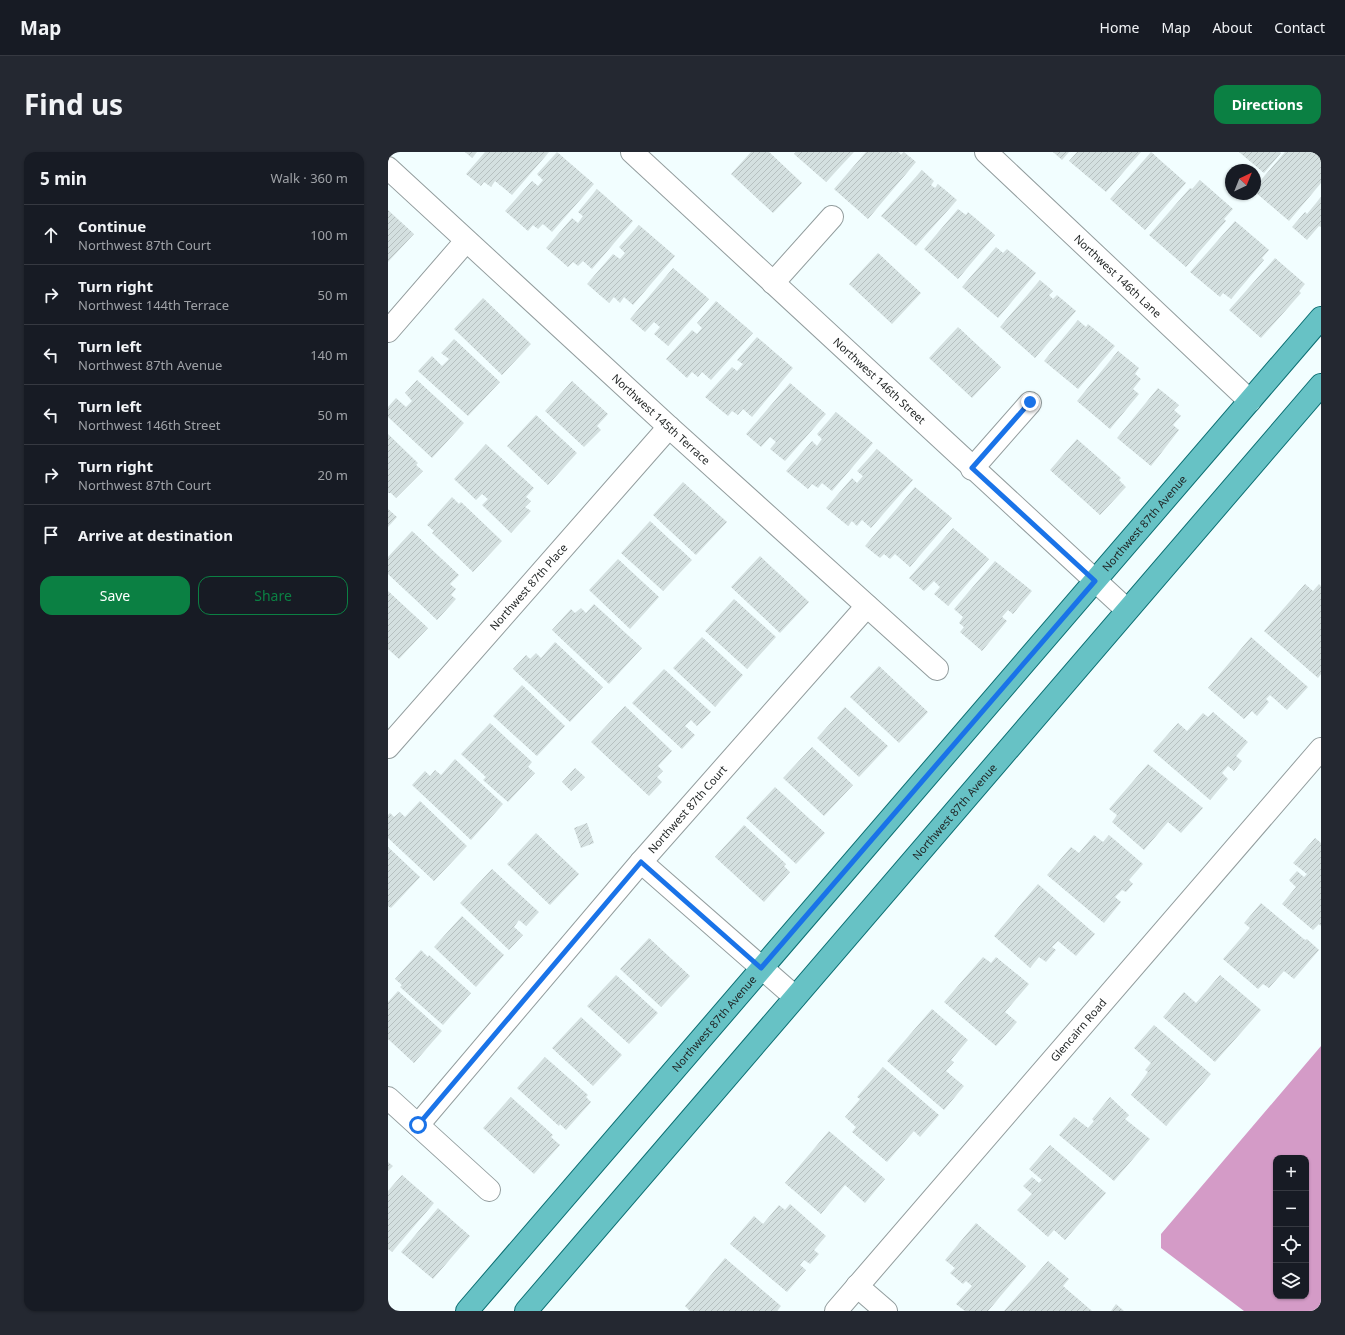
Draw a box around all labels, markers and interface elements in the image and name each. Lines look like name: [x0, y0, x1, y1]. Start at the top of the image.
text: Map: [20, 15, 61, 41]
text: Home: [1100, 18, 1139, 37]
text: Map: [1161, 18, 1191, 37]
text: About: [1213, 18, 1252, 37]
text: Contact: [1274, 18, 1325, 37]
text: Find us: [24, 85, 123, 123]
button: Directions: [1214, 85, 1321, 124]
north arrow: [1225, 164, 1261, 200]
text: 5 min: [40, 167, 87, 190]
text: Walk · 360 m: [270, 169, 348, 187]
text: Continue: [78, 216, 146, 236]
icon: ahead: [40, 224, 62, 246]
text: 100 m: [310, 226, 348, 244]
street label: Northwest 146th Lane: [1071, 231, 1165, 321]
text: Northwest 87th Court: [78, 236, 211, 254]
text: Turn right: [78, 276, 153, 296]
icon: right: [40, 284, 62, 306]
text: 50 m: [318, 286, 348, 304]
text: Northwest 144th Terrace: [78, 296, 229, 314]
street label: Northwest 146th Street: [830, 334, 929, 427]
text: Turn left: [78, 336, 142, 356]
icon: left: [40, 344, 62, 366]
text: 140 m: [310, 346, 348, 364]
text: Northwest 87th Avenue: [78, 356, 222, 374]
street label: Northwest 145th Terrace: [609, 370, 714, 468]
route end: [1021, 393, 1039, 411]
text: Turn left: [78, 396, 142, 416]
icon: left: [40, 404, 62, 426]
text: 50 m: [318, 406, 348, 424]
text: Northwest 146th Street: [78, 416, 220, 434]
text: Turn right: [78, 456, 153, 476]
icon: right: [40, 464, 62, 486]
text: 20 m: [318, 466, 348, 484]
street label: Northwest 87th Avenue: [1099, 472, 1190, 574]
text: Northwest 87th Court: [78, 476, 211, 494]
icon: arrive: [40, 524, 62, 546]
text: Arrive at destination: [78, 525, 233, 545]
street label: Northwest 87th Place: [486, 540, 570, 633]
button: Save: [40, 576, 190, 615]
button: Share: [198, 576, 348, 615]
street label: Northwest 87th Avenue: [909, 760, 1000, 863]
street label: Northwest 87th Court: [644, 762, 730, 856]
street label: Northwest 87th Avenue: [668, 972, 759, 1075]
street label: Glencairn Road: [1047, 995, 1109, 1065]
route start: [409, 1116, 427, 1134]
map controls: [1273, 1155, 1309, 1299]
button: +: [1273, 1155, 1309, 1191]
button: −: [1273, 1191, 1309, 1227]
button: locate: [1273, 1227, 1309, 1263]
button: layers: [1273, 1263, 1309, 1299]

